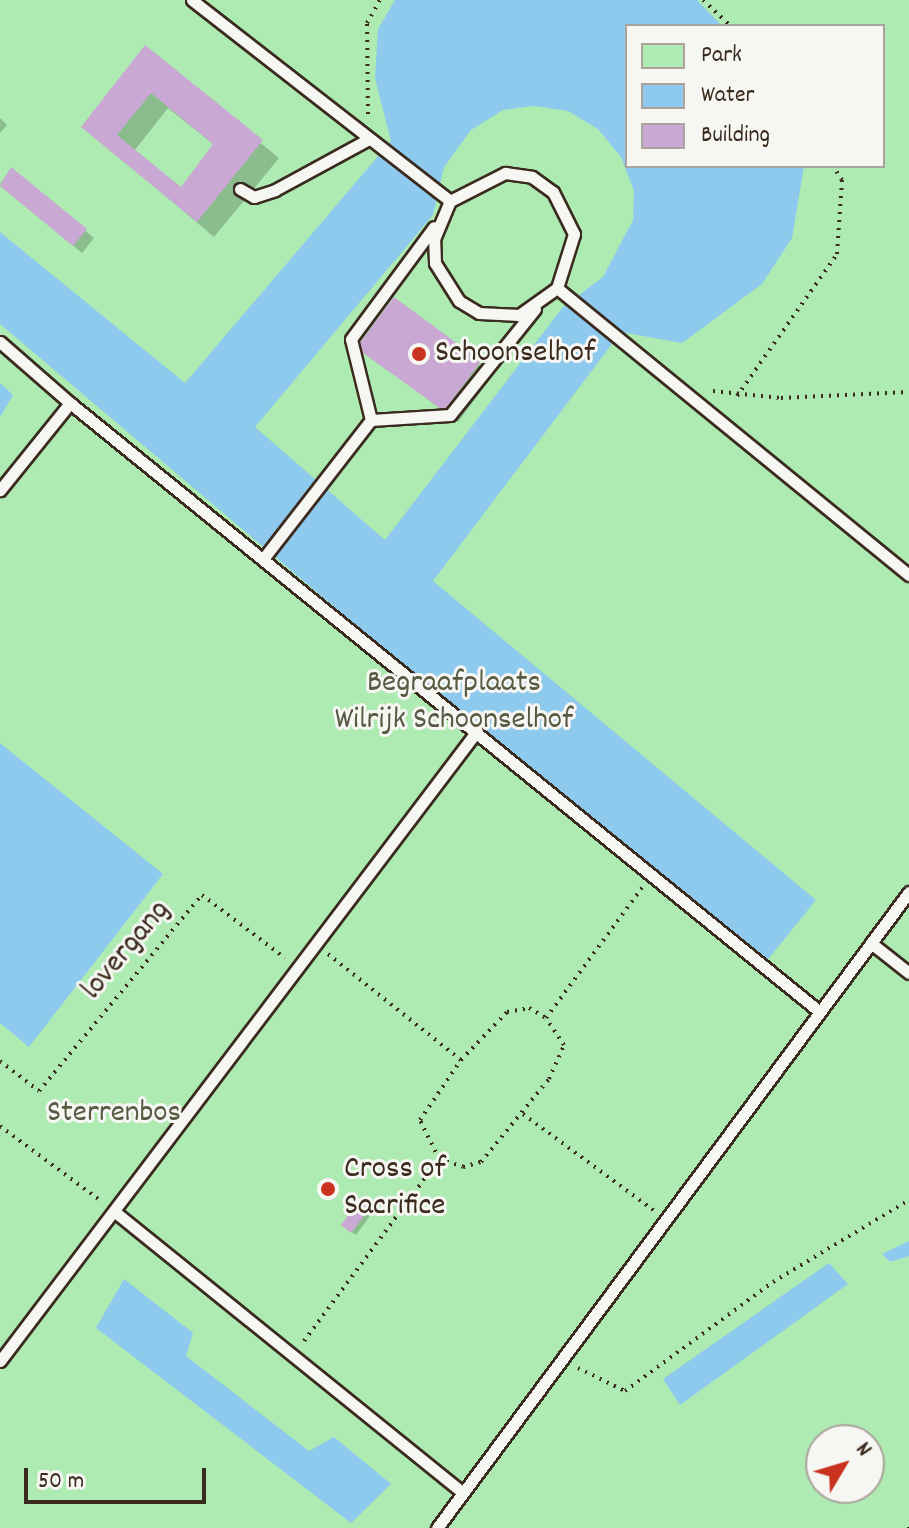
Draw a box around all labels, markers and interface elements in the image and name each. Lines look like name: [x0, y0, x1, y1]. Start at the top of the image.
legend: [625, 24, 885, 168]
text: Park: [701, 39, 742, 73]
text: Water: [701, 79, 754, 113]
text: Building: [701, 119, 770, 153]
place label: Schoonselhof: [435, 335, 595, 373]
marker: Schoonselhof: [410, 345, 428, 363]
park label: Begraafplaats Wilrijk Schoonselhof: [335, 666, 573, 741]
street label: lovergang: [74, 893, 180, 1009]
park label: Sterrenbos: [47, 1095, 181, 1133]
place label: Cross of Sacrifice: [344, 1152, 446, 1227]
marker: Cross of Sacrifice: [319, 1180, 337, 1198]
north arrow: [805, 1424, 885, 1504]
text: N: [847, 1436, 878, 1464]
scale bar: [28, 1452, 210, 1502]
text: 50 m: [38, 1465, 84, 1499]

